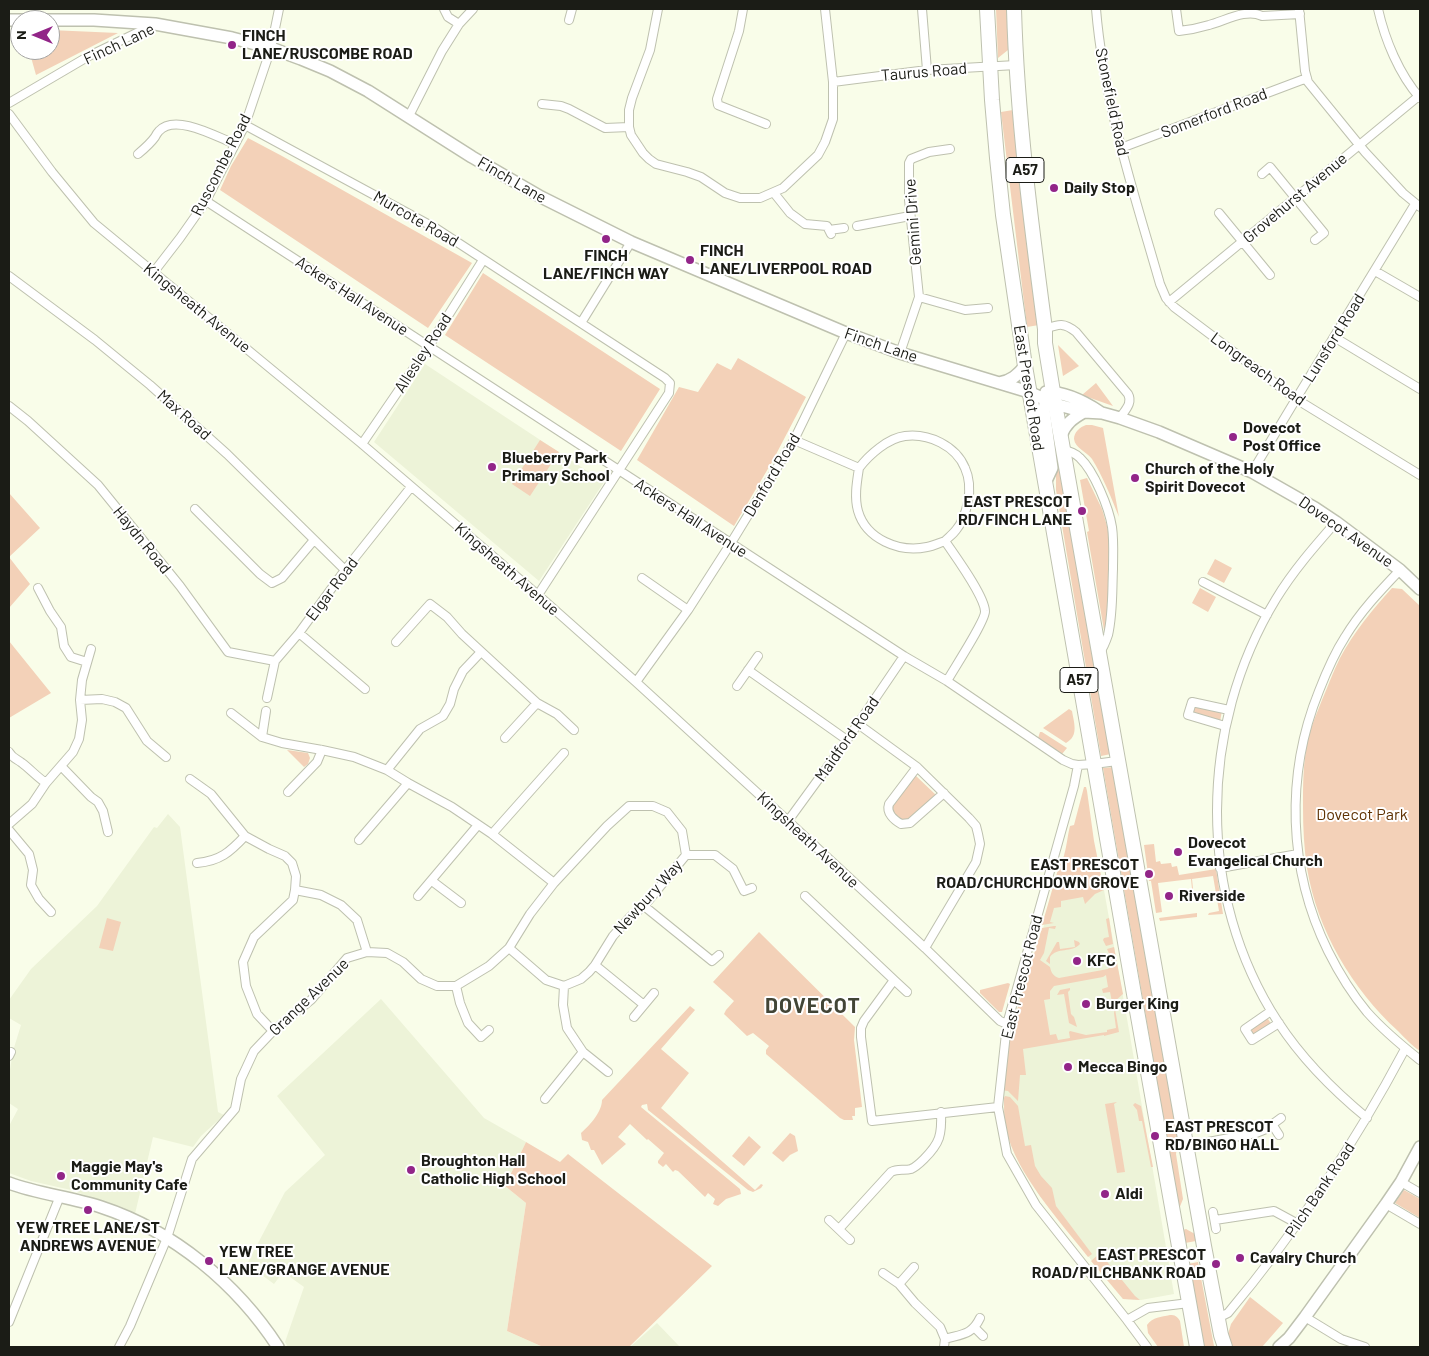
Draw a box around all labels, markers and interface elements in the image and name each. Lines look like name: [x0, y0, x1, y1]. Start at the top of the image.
north arrow: [10, 10, 60, 60]
street label: Finch Lane: [80, 19, 158, 69]
place label: FINCH LANE/RUSCOMBE ROAD: [242, 26, 413, 64]
text: N: [12, 30, 29, 40]
marker: FINCH LANE/RUSCOMBE ROAD: [226, 39, 238, 51]
street label: Stonefield Road: [1091, 46, 1133, 158]
street label: Taurus Road: [880, 59, 968, 85]
street label: Somerford Road: [1158, 84, 1270, 142]
street label: Ruscombe Road: [187, 111, 255, 219]
street label: Grovehurst Avenue: [1239, 149, 1351, 247]
street label: Finch Lane: [474, 153, 550, 207]
road number: A57: [1006, 158, 1044, 182]
street label: Gemini Drive: [900, 178, 926, 266]
place label: Daily Stop: [1064, 178, 1135, 198]
marker: Daily Stop: [1048, 182, 1060, 194]
street label: Murcote Road: [370, 187, 462, 251]
marker: FINCH LANE/FINCH WAY: [600, 233, 612, 245]
place label: FINCH LANE/LIVERPOOL ROAD: [700, 241, 872, 279]
place label: FINCH LANE/FINCH WAY: [543, 246, 669, 284]
street label: Ackers Hall Avenue: [292, 252, 412, 340]
marker: FINCH LANE/LIVERPOOL ROAD: [684, 254, 696, 266]
street label: Kingsheath Avenue: [140, 259, 254, 357]
street label: Lunsford Road: [1299, 290, 1369, 386]
street label: Allesley Road: [390, 310, 456, 396]
street label: Finch Lane: [842, 324, 920, 366]
street label: East Prescot Road: [1010, 324, 1048, 452]
street label: Longreach Road: [1207, 328, 1309, 410]
street label: Max Road: [153, 386, 215, 444]
place label: Dovecot Post Office: [1243, 418, 1321, 456]
street label: Denford Road: [740, 430, 804, 520]
marker: Dovecot Post Office: [1227, 431, 1239, 443]
place label: Blueberry Park Primary School: [502, 448, 610, 486]
place label: Church of the Holy Spirit Dovecot: [1145, 459, 1274, 497]
marker: Blueberry Park Primary School: [486, 461, 498, 473]
marker: Church of the Holy Spirit Dovecot: [1129, 472, 1141, 484]
street label: Ackers Hall Avenue: [631, 474, 751, 562]
place label: EAST PRESCOT RD/FINCH LANE: [958, 492, 1072, 530]
street label: Dovecot Avenue: [1295, 492, 1397, 572]
street label: Haydn Road: [109, 502, 175, 578]
marker: EAST PRESCOT RD/FINCH LANE: [1076, 505, 1088, 517]
street label: Kingsheath Avenue: [451, 518, 563, 620]
street label: Elgar Road: [302, 553, 362, 625]
road number: A57: [1060, 668, 1098, 692]
street label: Maidford Road: [811, 693, 883, 785]
street label: Kingsheath Avenue: [753, 788, 863, 892]
park label: Dovecot Park: [1316, 805, 1408, 825]
place label: Dovecot Evangelical Church: [1188, 833, 1323, 871]
marker: Dovecot Evangelical Church: [1172, 846, 1184, 858]
place label: EAST PRESCOT ROAD/CHURCHDOWN GROVE: [936, 855, 1139, 893]
street label: Newbury Way: [610, 856, 686, 938]
marker: EAST PRESCOT ROAD/CHURCHDOWN GROVE: [1143, 868, 1155, 880]
place label: Riverside: [1179, 886, 1245, 906]
marker: Riverside: [1163, 890, 1175, 902]
street label: East Prescot Road: [997, 913, 1047, 1041]
place label: KFC: [1087, 951, 1116, 971]
street label: Grange Avenue: [265, 954, 353, 1040]
marker: KFC: [1071, 955, 1083, 967]
district label: DOVECOT: [764, 993, 862, 1019]
place label: Burger King: [1096, 994, 1179, 1014]
marker: Burger King: [1080, 998, 1092, 1010]
place label: Mecca Bingo: [1078, 1057, 1167, 1077]
marker: Mecca Bingo: [1062, 1061, 1074, 1073]
place label: EAST PRESCOT RD/BINGO HALL: [1165, 1117, 1279, 1155]
marker: EAST PRESCOT RD/BINGO HALL: [1149, 1130, 1161, 1142]
street label: Pilch Bank Road: [1281, 1139, 1359, 1241]
place label: Broughton Hall Catholic High School: [421, 1151, 566, 1189]
place label: Maggie May's Community Cafe: [71, 1157, 188, 1195]
marker: Broughton Hall Catholic High School: [405, 1164, 417, 1176]
marker: Maggie May's Community Cafe: [55, 1170, 67, 1182]
place label: Aldi: [1115, 1184, 1143, 1204]
marker: Aldi: [1099, 1188, 1111, 1200]
marker: YEW TREE LANE/ST ANDREWS AVENUE: [82, 1204, 94, 1216]
place label: YEW TREE LANE/ST ANDREWS AVENUE: [16, 1218, 160, 1256]
place label: YEW TREE LANE/GRANGE AVENUE: [219, 1242, 390, 1280]
place label: EAST PRESCOT ROAD/PILCHBANK ROAD: [1032, 1245, 1206, 1283]
place label: Cavalry Church: [1250, 1248, 1356, 1268]
marker: Cavalry Church: [1234, 1252, 1246, 1264]
marker: YEW TREE LANE/GRANGE AVENUE: [203, 1255, 215, 1267]
marker: EAST PRESCOT ROAD/PILCHBANK ROAD: [1210, 1258, 1222, 1270]

